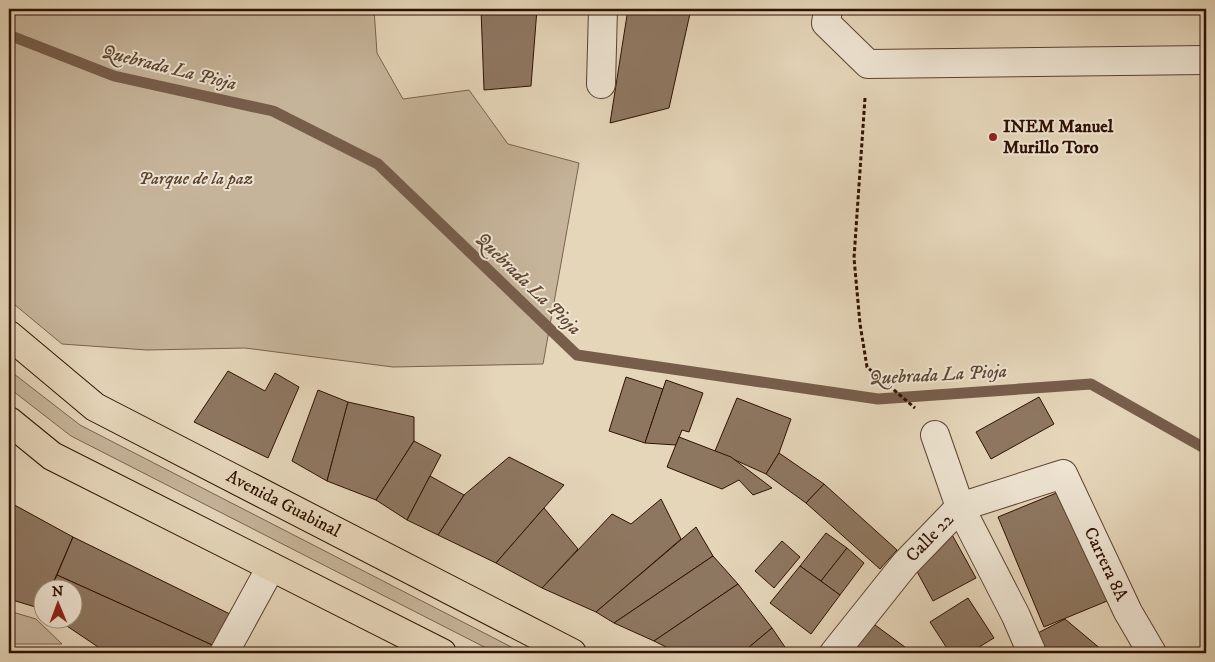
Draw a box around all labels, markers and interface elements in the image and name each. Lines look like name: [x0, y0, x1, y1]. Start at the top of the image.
water label: Quebrada La Pioja: [99, 40, 239, 96]
place label: INEM Manuel Murillo Toro: [1003, 116, 1114, 159]
marker: INEM Manuel Murillo Toro: [987, 131, 999, 143]
park label: Parque de la paz: [139, 168, 253, 190]
water label: Quebrada La Pioja: [470, 228, 586, 340]
water label: Quebrada La Pioja: [868, 360, 1008, 390]
street label: Avenida Guabinal: [222, 466, 345, 543]
street label: Calle 22: [902, 509, 959, 567]
street label: Carrera 8A: [1079, 524, 1133, 605]
north arrow: [32, 580, 82, 630]
text: N: [52, 583, 64, 601]

